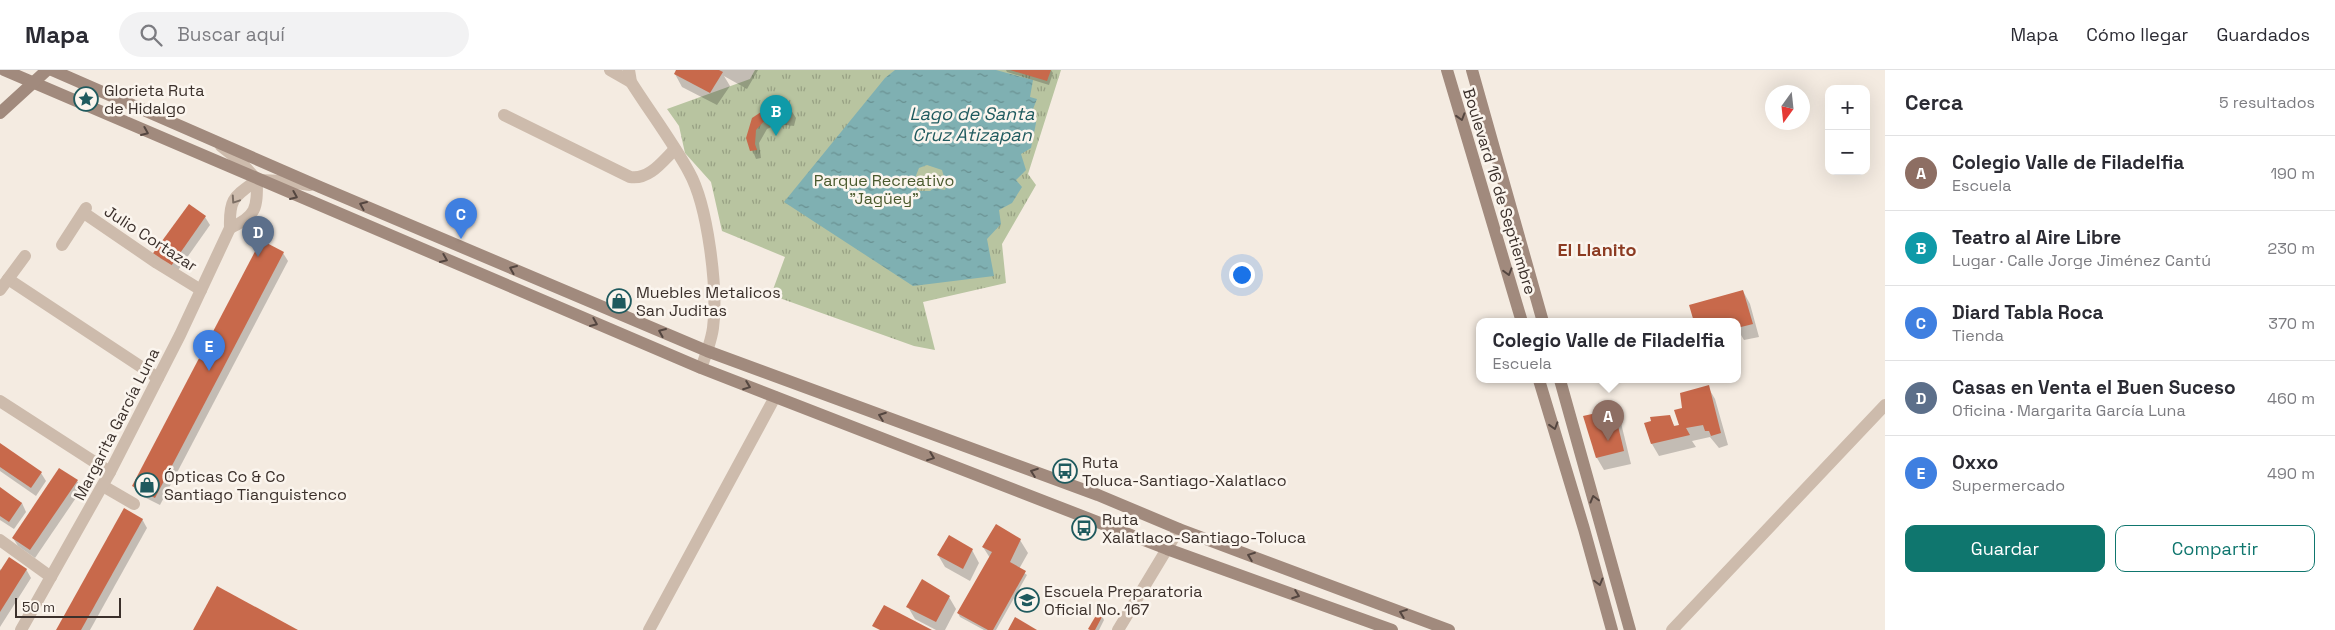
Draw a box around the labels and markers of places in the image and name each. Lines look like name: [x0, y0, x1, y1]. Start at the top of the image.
place label: Glorieta Ruta de Hidalgo: [104, 80, 205, 119]
place icon: Glorieta Ruta de Hidalgo: [73, 86, 99, 112]
pin: B: [760, 95, 792, 136]
pin: C: [445, 198, 477, 239]
pin: D: [242, 216, 274, 257]
place label: Muebles Metalicos San Juditas: [636, 282, 781, 321]
shop icon: Muebles Metalicos San Juditas: [606, 288, 632, 314]
pin: E: [193, 330, 225, 371]
pin: A: [1592, 400, 1624, 441]
place label: Ruta Toluca-Santiago-Xalatlaco: [1082, 452, 1287, 491]
bus stop icon: Ruta Toluca-Santiago-Xalatlaco: [1052, 458, 1078, 484]
place label: Ópticas Co & Co Santiago Tianguistenco: [164, 466, 347, 505]
shop icon: Ópticas Co & Co Santiago Tianguistenco: [134, 472, 160, 498]
place label: Ruta Xalatlaco-Santiago-Toluca: [1102, 509, 1306, 548]
bus stop icon: Ruta Xalatlaco-Santiago-Toluca: [1071, 515, 1097, 541]
place label: Escuela Preparatoria Oficial No. 167: [1044, 581, 1202, 620]
school or university icon: Escuela Preparatoria Oficial No. 167: [1014, 587, 1040, 613]

